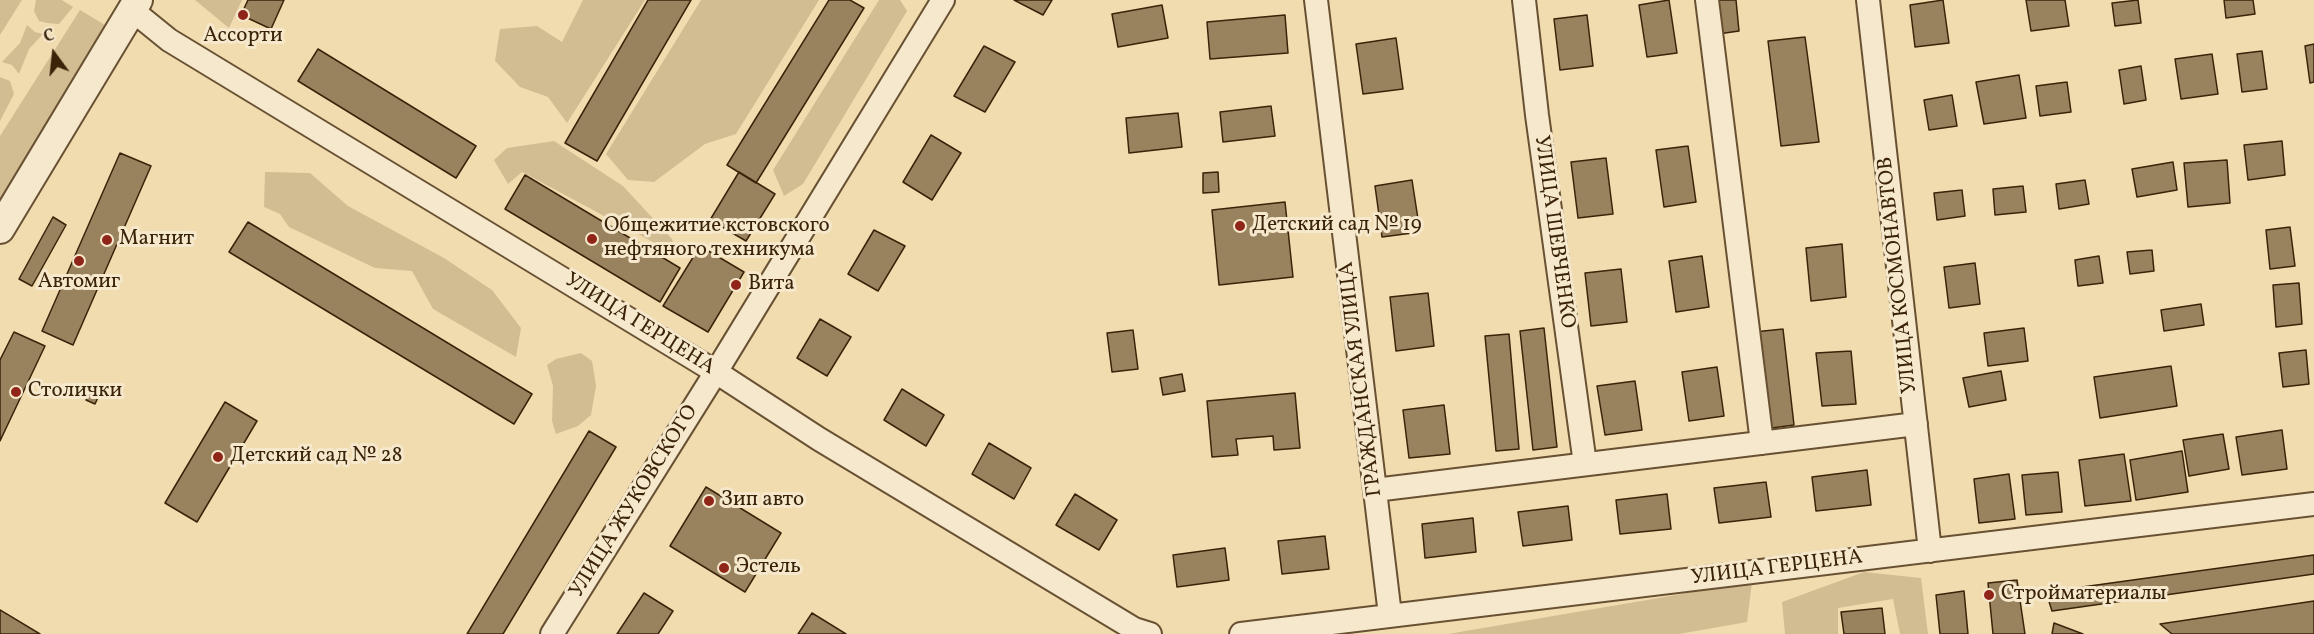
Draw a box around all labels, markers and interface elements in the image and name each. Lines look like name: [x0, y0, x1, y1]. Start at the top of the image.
marker: Ассорти: [236, 8, 250, 22]
north arrow: [24, 24, 84, 84]
place label: Ассорти: [203, 24, 283, 50]
text: С: [42, 25, 57, 49]
street label: УЛИЦА ШЕВЧЕНКО: [1527, 134, 1579, 330]
street label: УЛИЦА КОСМОНАВТОВ: [1874, 155, 1924, 395]
place label: Детский сад № 19: [1252, 213, 1422, 239]
place label: Общежитие кстовского нефтяного техникума: [604, 214, 830, 264]
marker: Детский сад № 19: [1233, 219, 1247, 233]
place label: Магнит: [119, 227, 194, 253]
marker: Общежитие кстовского нефтяного техникума: [585, 232, 599, 246]
marker: Магнит: [100, 233, 114, 247]
marker: Автомиг: [72, 254, 86, 268]
street label: ГРАЖДАНСКАЯ УЛИЦА: [1335, 260, 1389, 498]
street label: УЛИЦА ГЕРЦЕНА: [559, 269, 719, 381]
place label: Автомиг: [38, 270, 120, 296]
place label: Вита: [748, 272, 795, 298]
marker: Вита: [729, 278, 743, 292]
place label: Столички: [28, 379, 122, 405]
marker: Столички: [9, 385, 23, 399]
street label: УЛИЦА ЖУКОВСКОГО: [565, 401, 705, 603]
place label: Детский сад № 28: [230, 444, 403, 470]
marker: Детский сад № 28: [211, 450, 225, 464]
place label: Зип авто: [721, 488, 804, 514]
marker: Зип авто: [702, 494, 716, 508]
street label: УЛИЦА ГЕРЦЕНА: [1690, 546, 1864, 592]
place label: Эстель: [736, 555, 801, 581]
marker: Эстель: [717, 561, 731, 575]
place label: Стройматериалы: [2001, 582, 2166, 608]
marker: Стройматериалы: [1982, 588, 1996, 602]

